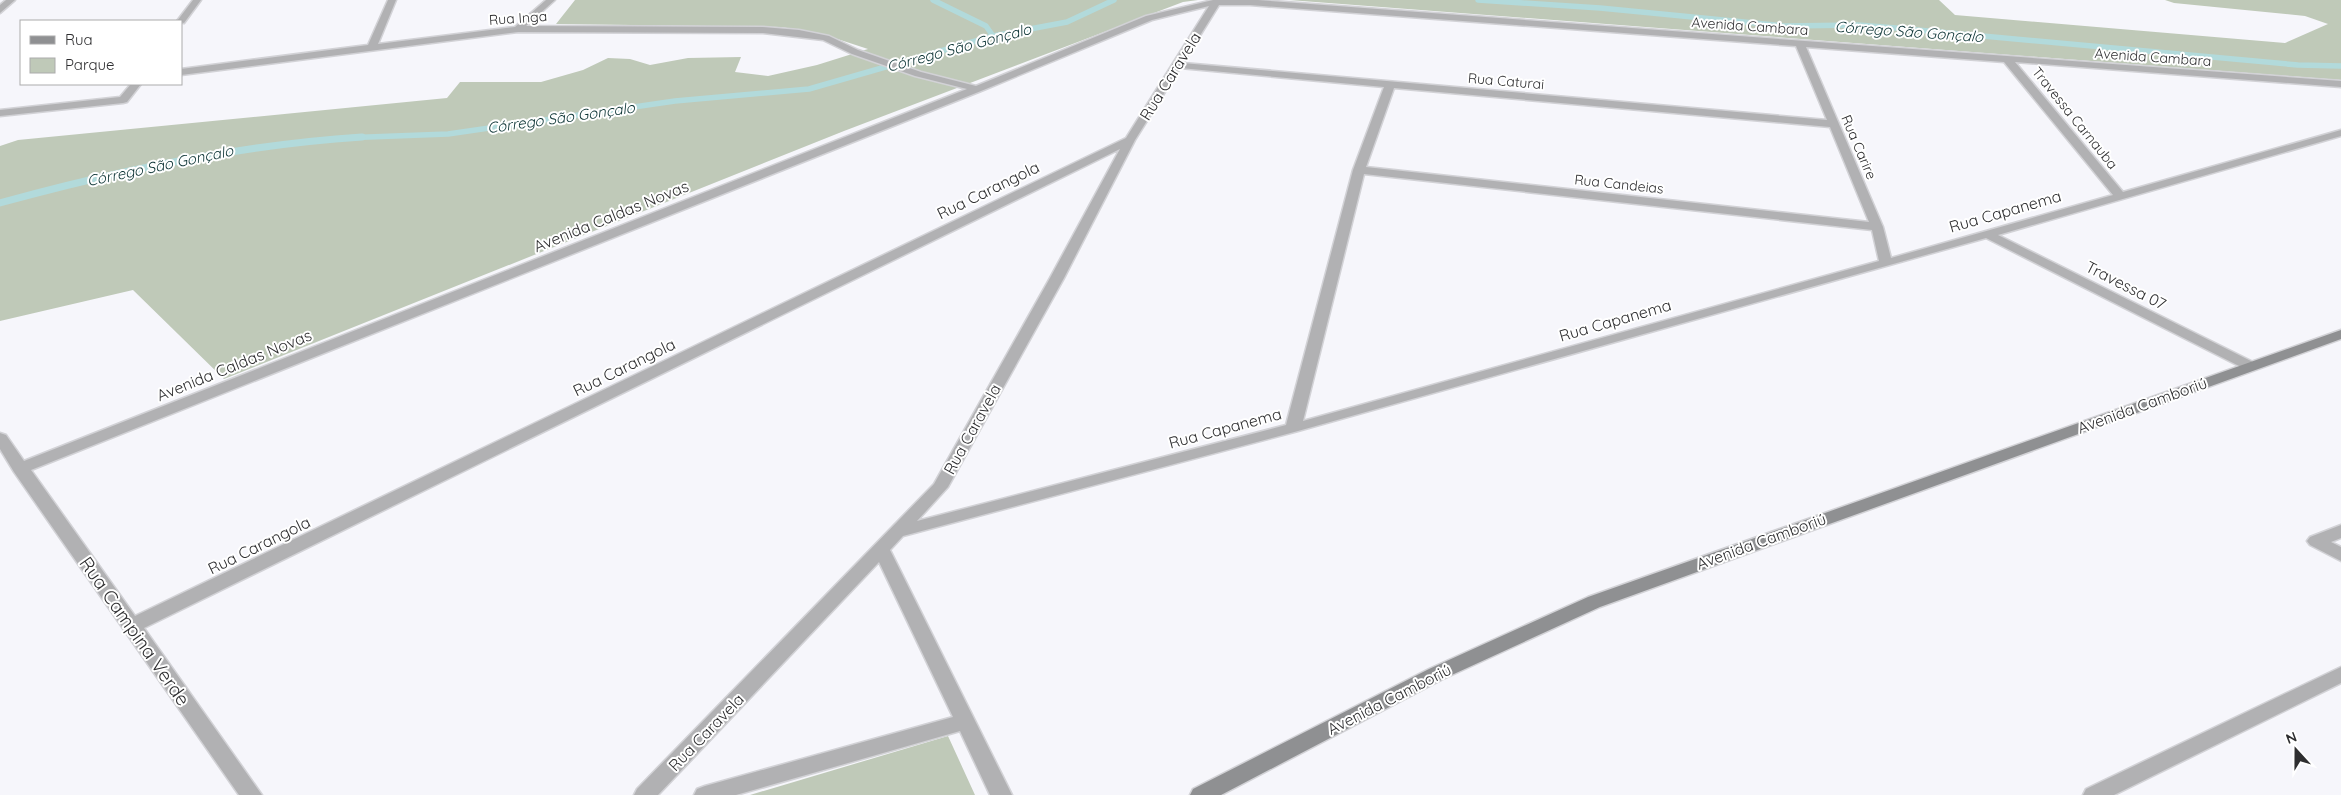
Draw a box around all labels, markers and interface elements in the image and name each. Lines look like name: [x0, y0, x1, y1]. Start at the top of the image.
street label: Rua Inga: [488, 7, 548, 29]
street label: Avenida Cambara: [1691, 13, 1809, 39]
water label: Córrego São Gonçalo: [1834, 17, 1985, 46]
water label: Córrego São Gonçalo: [885, 19, 1034, 76]
legend: [20, 20, 182, 85]
street label: Rua Caravela: [1135, 28, 1205, 124]
text: Rua: [65, 30, 93, 49]
street label: Avenida Cambara: [2094, 44, 2212, 70]
text: Parque: [65, 55, 115, 74]
street label: Travessa Carnauba: [2028, 63, 2122, 173]
street label: Rua Caturai: [1467, 69, 1545, 93]
water label: Córrego São Gonçalo: [486, 98, 637, 137]
street label: Rua Carire: [1837, 112, 1881, 182]
water label: Córrego São Gonçalo: [85, 141, 236, 190]
street label: Rua Carangola: [934, 157, 1042, 223]
street label: Rua Candeias: [1573, 170, 1665, 198]
street label: Avenida Caldas Novas: [531, 176, 691, 256]
street label: Rua Capanema: [1947, 185, 2063, 237]
street label: Travessa 07: [2082, 256, 2170, 314]
street label: Rua Capanema: [1557, 294, 1673, 346]
street label: Avenida Caldas Novas: [154, 325, 314, 405]
street label: Rua Carangola: [570, 334, 678, 400]
street label: Avenida Camboriú: [2074, 372, 2210, 438]
street label: Rua Caravela: [939, 380, 1005, 478]
street label: Rua Capanema: [1166, 403, 1284, 453]
street label: Avenida Camboriú: [1693, 508, 1829, 574]
street label: Rua Carangola: [205, 512, 313, 578]
street label: Rua Campina Verde: [75, 552, 195, 710]
street label: Avenida Camboriú: [1324, 659, 1454, 739]
street label: Rua Caravela: [664, 689, 748, 775]
north arrow: [2271, 725, 2321, 775]
text: N: [2283, 728, 2299, 748]

